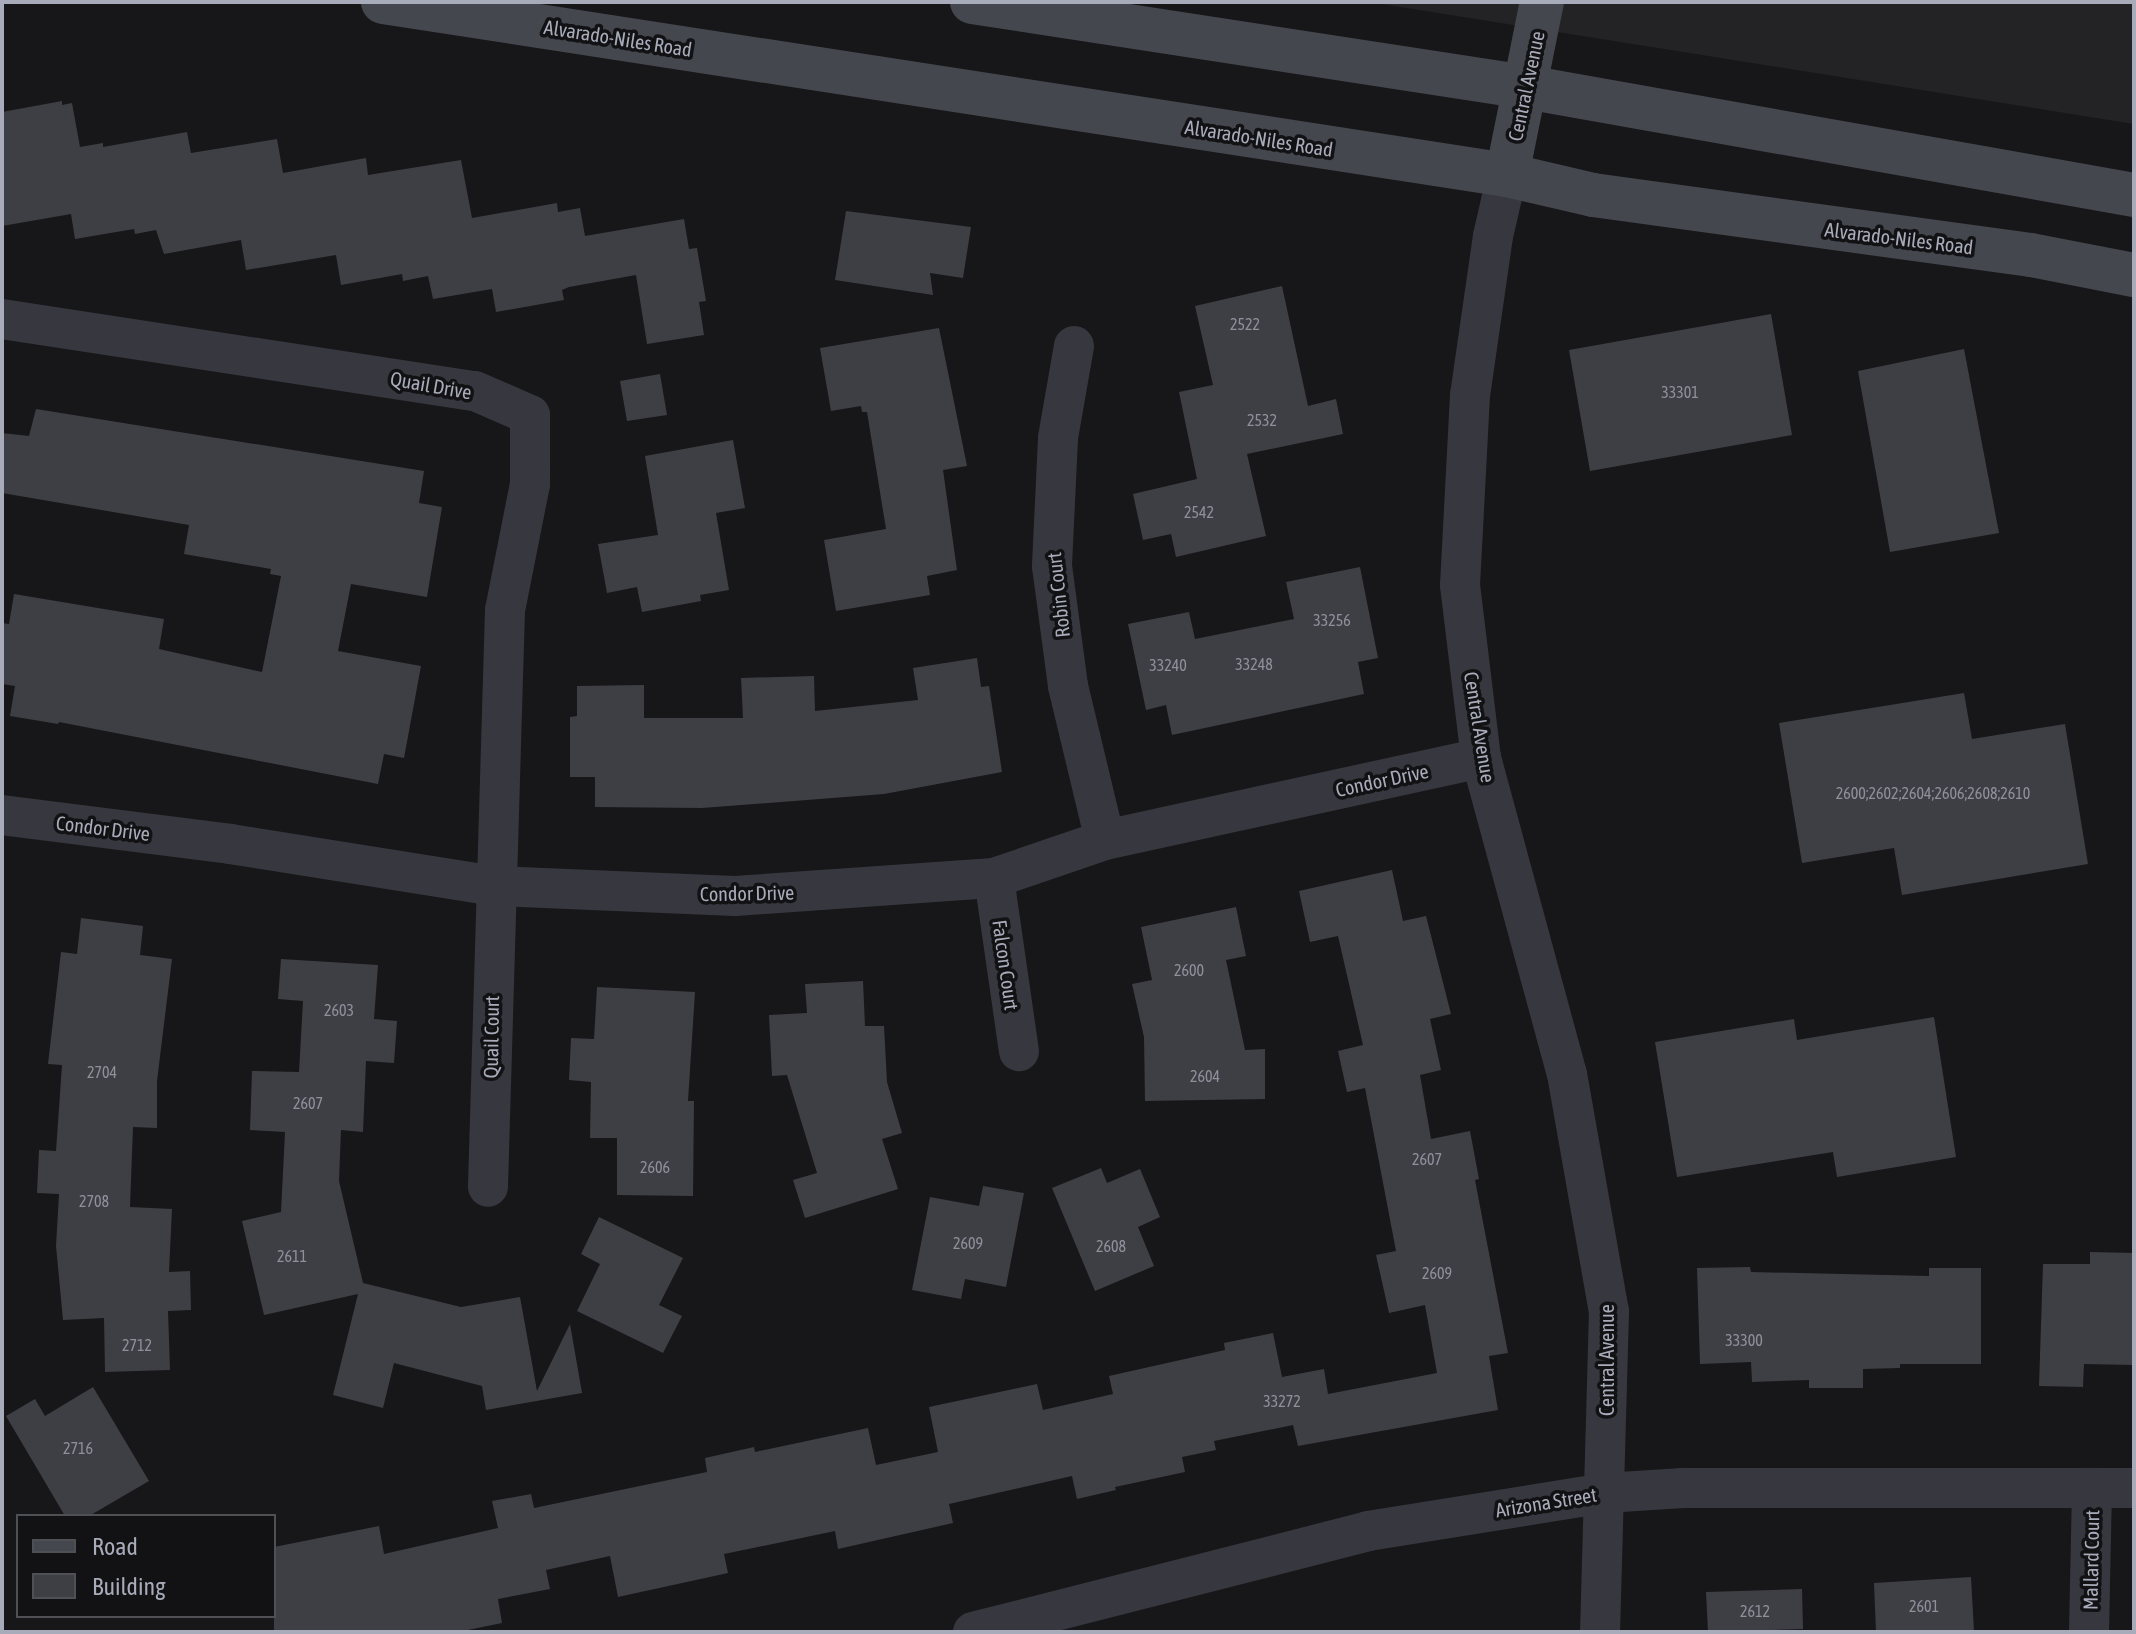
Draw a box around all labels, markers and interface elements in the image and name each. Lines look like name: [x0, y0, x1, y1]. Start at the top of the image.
street label: Alvarado-Niles Road: [542, 14, 694, 62]
street label: Central Avenue: [1503, 29, 1549, 143]
street label: Alvarado-Niles Road: [1183, 114, 1335, 162]
street label: Alvarado-Niles Road: [1823, 217, 1975, 259]
house number: 2522: [1230, 314, 1260, 334]
street label: Quail Drive: [388, 366, 474, 404]
house number: 33301: [1661, 382, 1699, 402]
house number: 2532: [1247, 410, 1277, 430]
house number: 2542: [1184, 502, 1214, 522]
street label: Robin Court: [1042, 551, 1074, 639]
house number: 33256: [1313, 610, 1351, 630]
house number: 33248: [1235, 654, 1273, 674]
house number: 33240: [1149, 655, 1187, 675]
street label: Central Avenue: [1459, 670, 1501, 784]
street label: Condor Drive: [1333, 758, 1431, 802]
house number: 2600;2602;2604;2606;2608;2610: [1836, 783, 2030, 803]
street label: Condor Drive: [55, 810, 151, 846]
street label: Condor Drive: [700, 880, 794, 906]
street label: Falcon Court: [988, 918, 1024, 1012]
house number: 2600: [1174, 960, 1204, 980]
street label: Quail Court: [478, 995, 504, 1079]
house number: 2603: [324, 1000, 354, 1020]
house number: 2704: [87, 1062, 117, 1082]
house number: 2604: [1190, 1066, 1220, 1086]
house number: 2607: [293, 1093, 323, 1113]
house number: 2607: [1412, 1149, 1442, 1169]
house number: 2606: [640, 1157, 670, 1177]
house number: 2708: [79, 1191, 109, 1211]
house number: 2609: [953, 1233, 983, 1253]
house number: 2608: [1096, 1236, 1126, 1256]
house number: 2611: [277, 1246, 307, 1266]
house number: 2609: [1422, 1263, 1452, 1283]
street label: Central Avenue: [1594, 1304, 1618, 1416]
house number: 33300: [1725, 1330, 1763, 1350]
house number: 2712: [122, 1335, 152, 1355]
house number: 33272: [1263, 1391, 1301, 1411]
house number: 2716: [63, 1438, 93, 1458]
street label: Arizona Street: [1494, 1482, 1598, 1522]
street label: Mallard Court: [2078, 1510, 2104, 1610]
legend: [16, 1514, 276, 1618]
text: Road: [92, 1533, 138, 1560]
text: Building: [92, 1573, 165, 1600]
house number: 2601: [1909, 1596, 1939, 1616]
house number: 2612: [1740, 1601, 1770, 1621]

